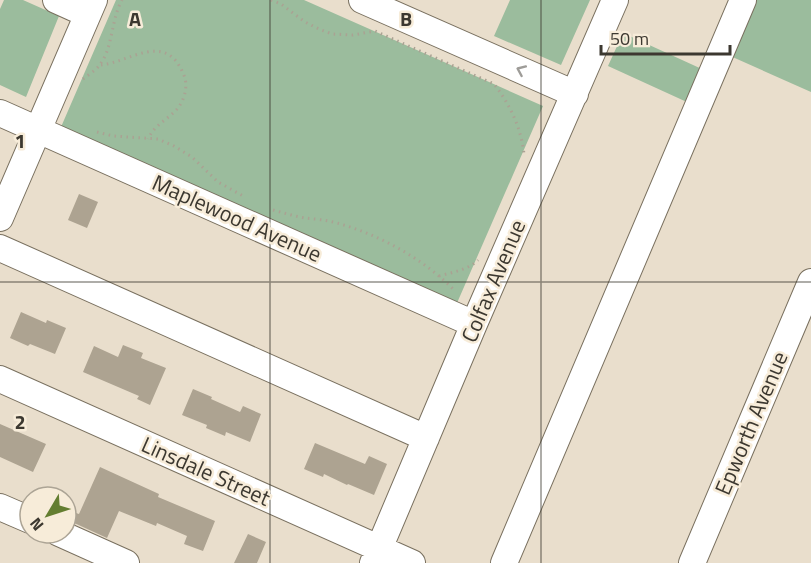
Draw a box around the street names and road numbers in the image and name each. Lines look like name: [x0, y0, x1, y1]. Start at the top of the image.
street label: Maplewood Avenue: [147, 165, 327, 271]
street label: Colfax Avenue: [452, 214, 534, 348]
street label: Epworth Avenue: [706, 346, 796, 500]
street label: Linsdale Street: [136, 427, 276, 515]

